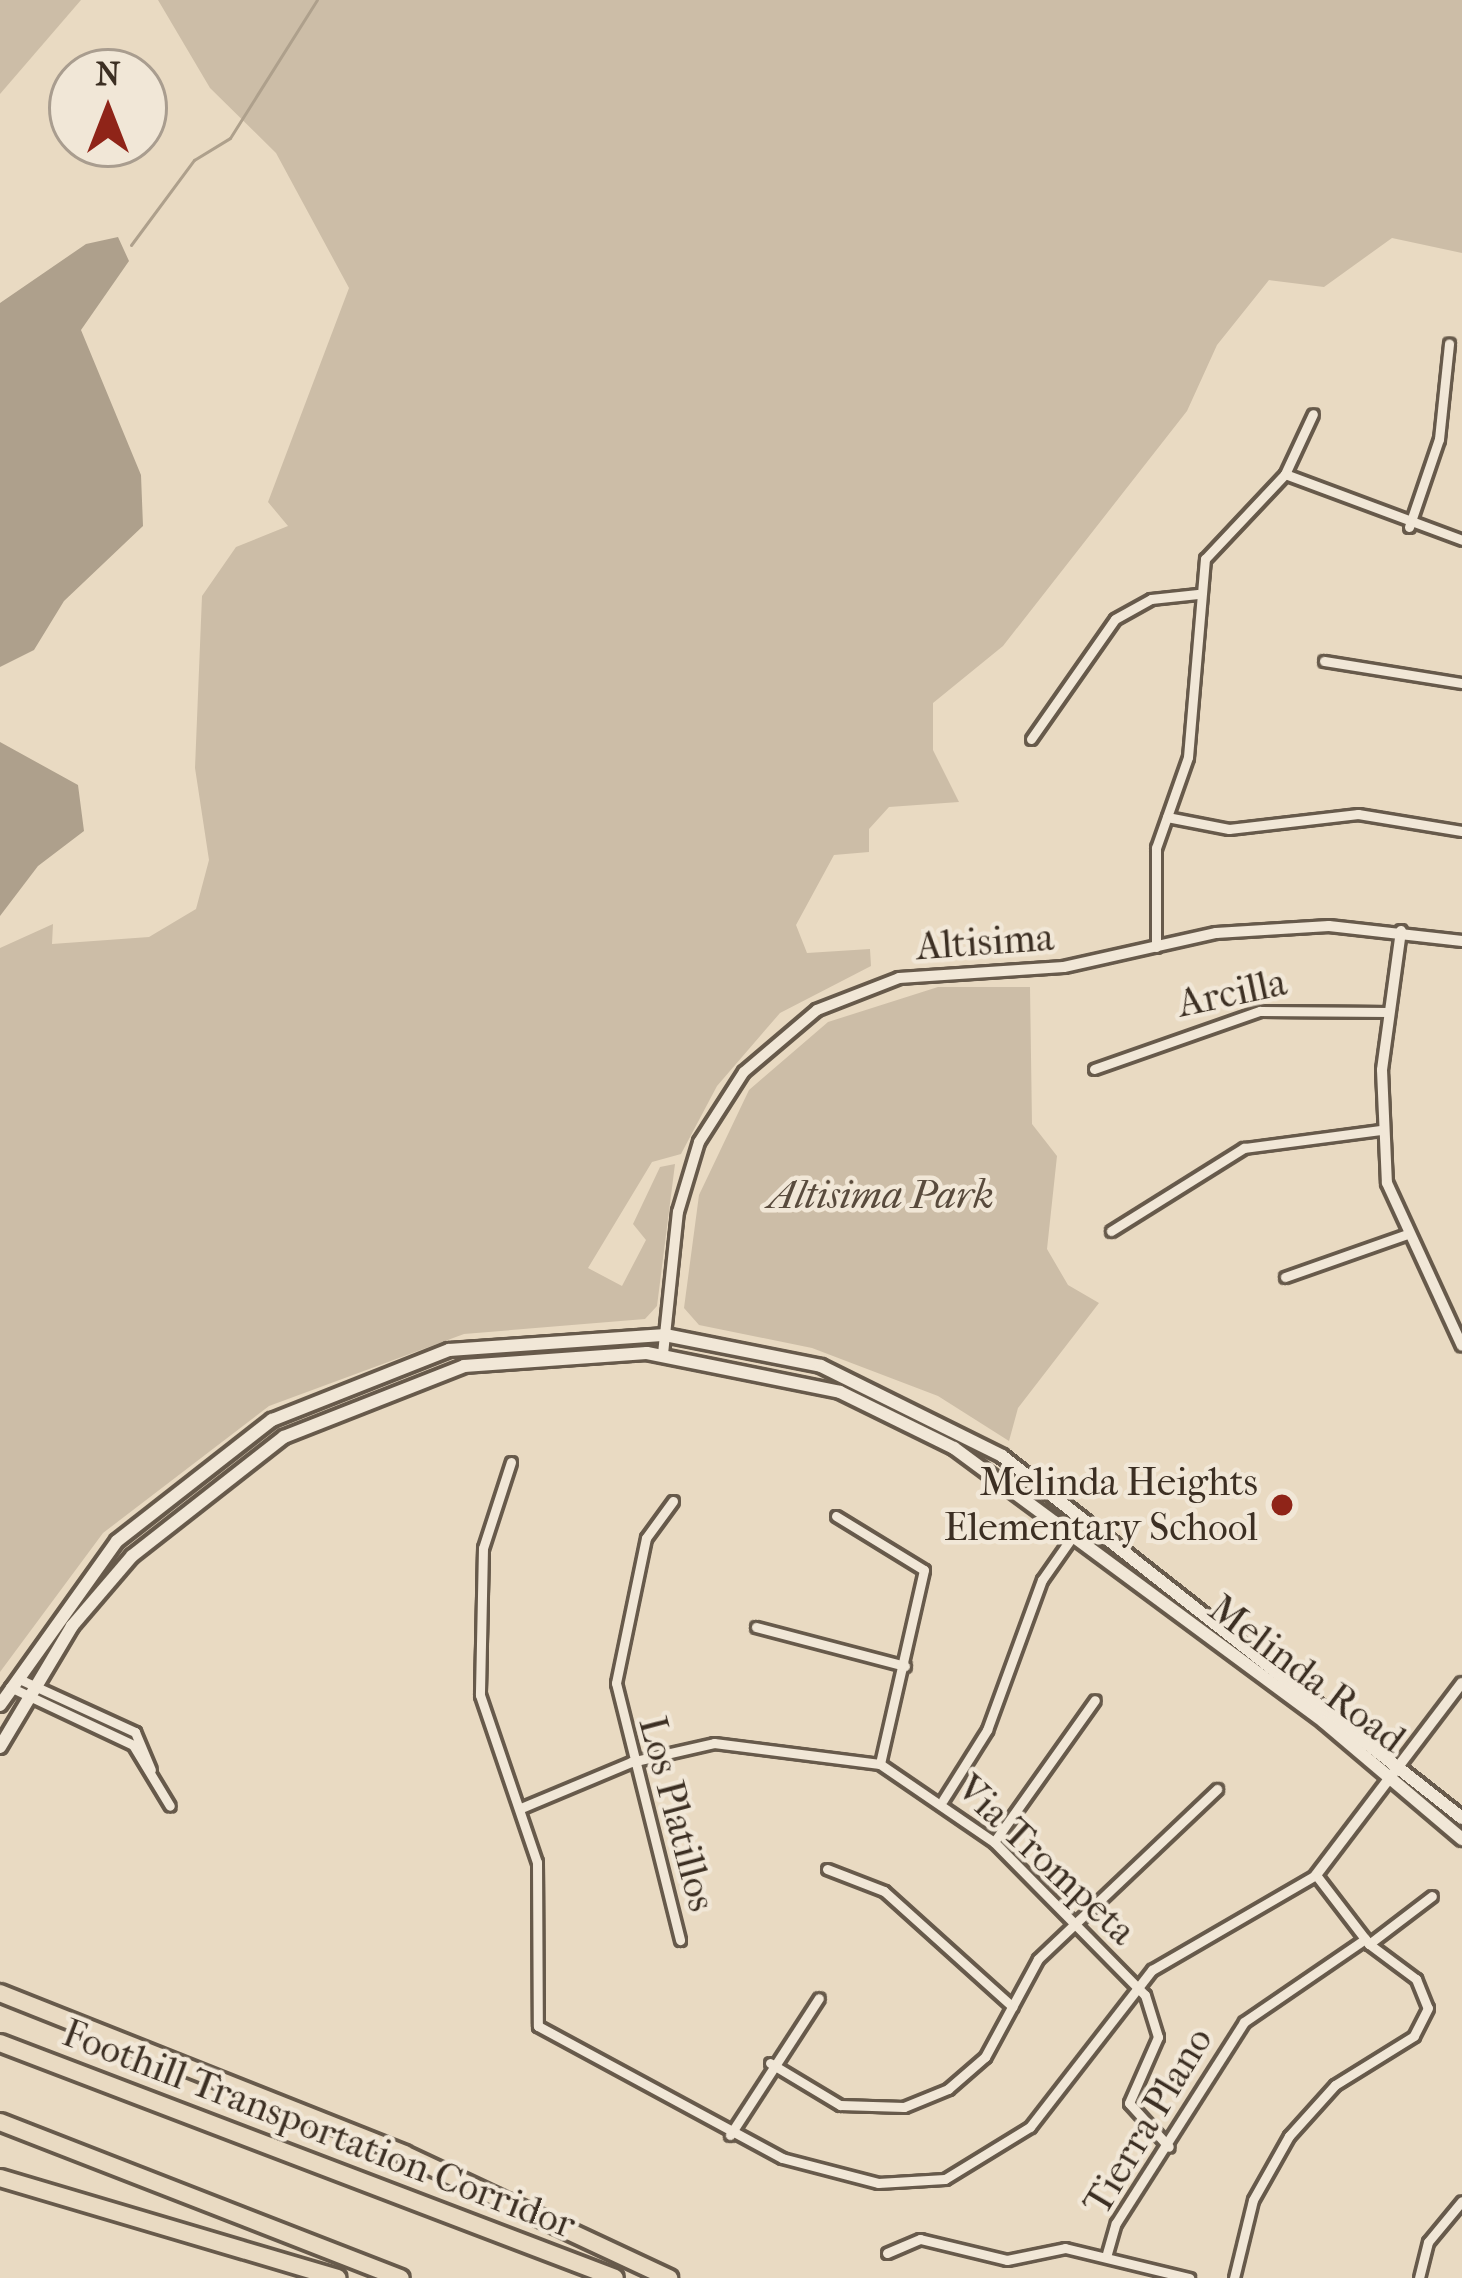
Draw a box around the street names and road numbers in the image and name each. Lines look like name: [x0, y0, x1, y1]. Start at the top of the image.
street label: Altisima: [915, 914, 1055, 970]
street label: Arcilla: [1173, 959, 1291, 1027]
street label: Melinda Road: [1200, 1585, 1414, 1763]
street label: Los Platillos: [629, 1712, 725, 1916]
street label: Via Trompeta: [947, 1765, 1145, 1955]
street label: Foothill Transportation Corridor: [56, 2009, 582, 2249]
street label: Tierra Plano: [1074, 2019, 1222, 2223]

